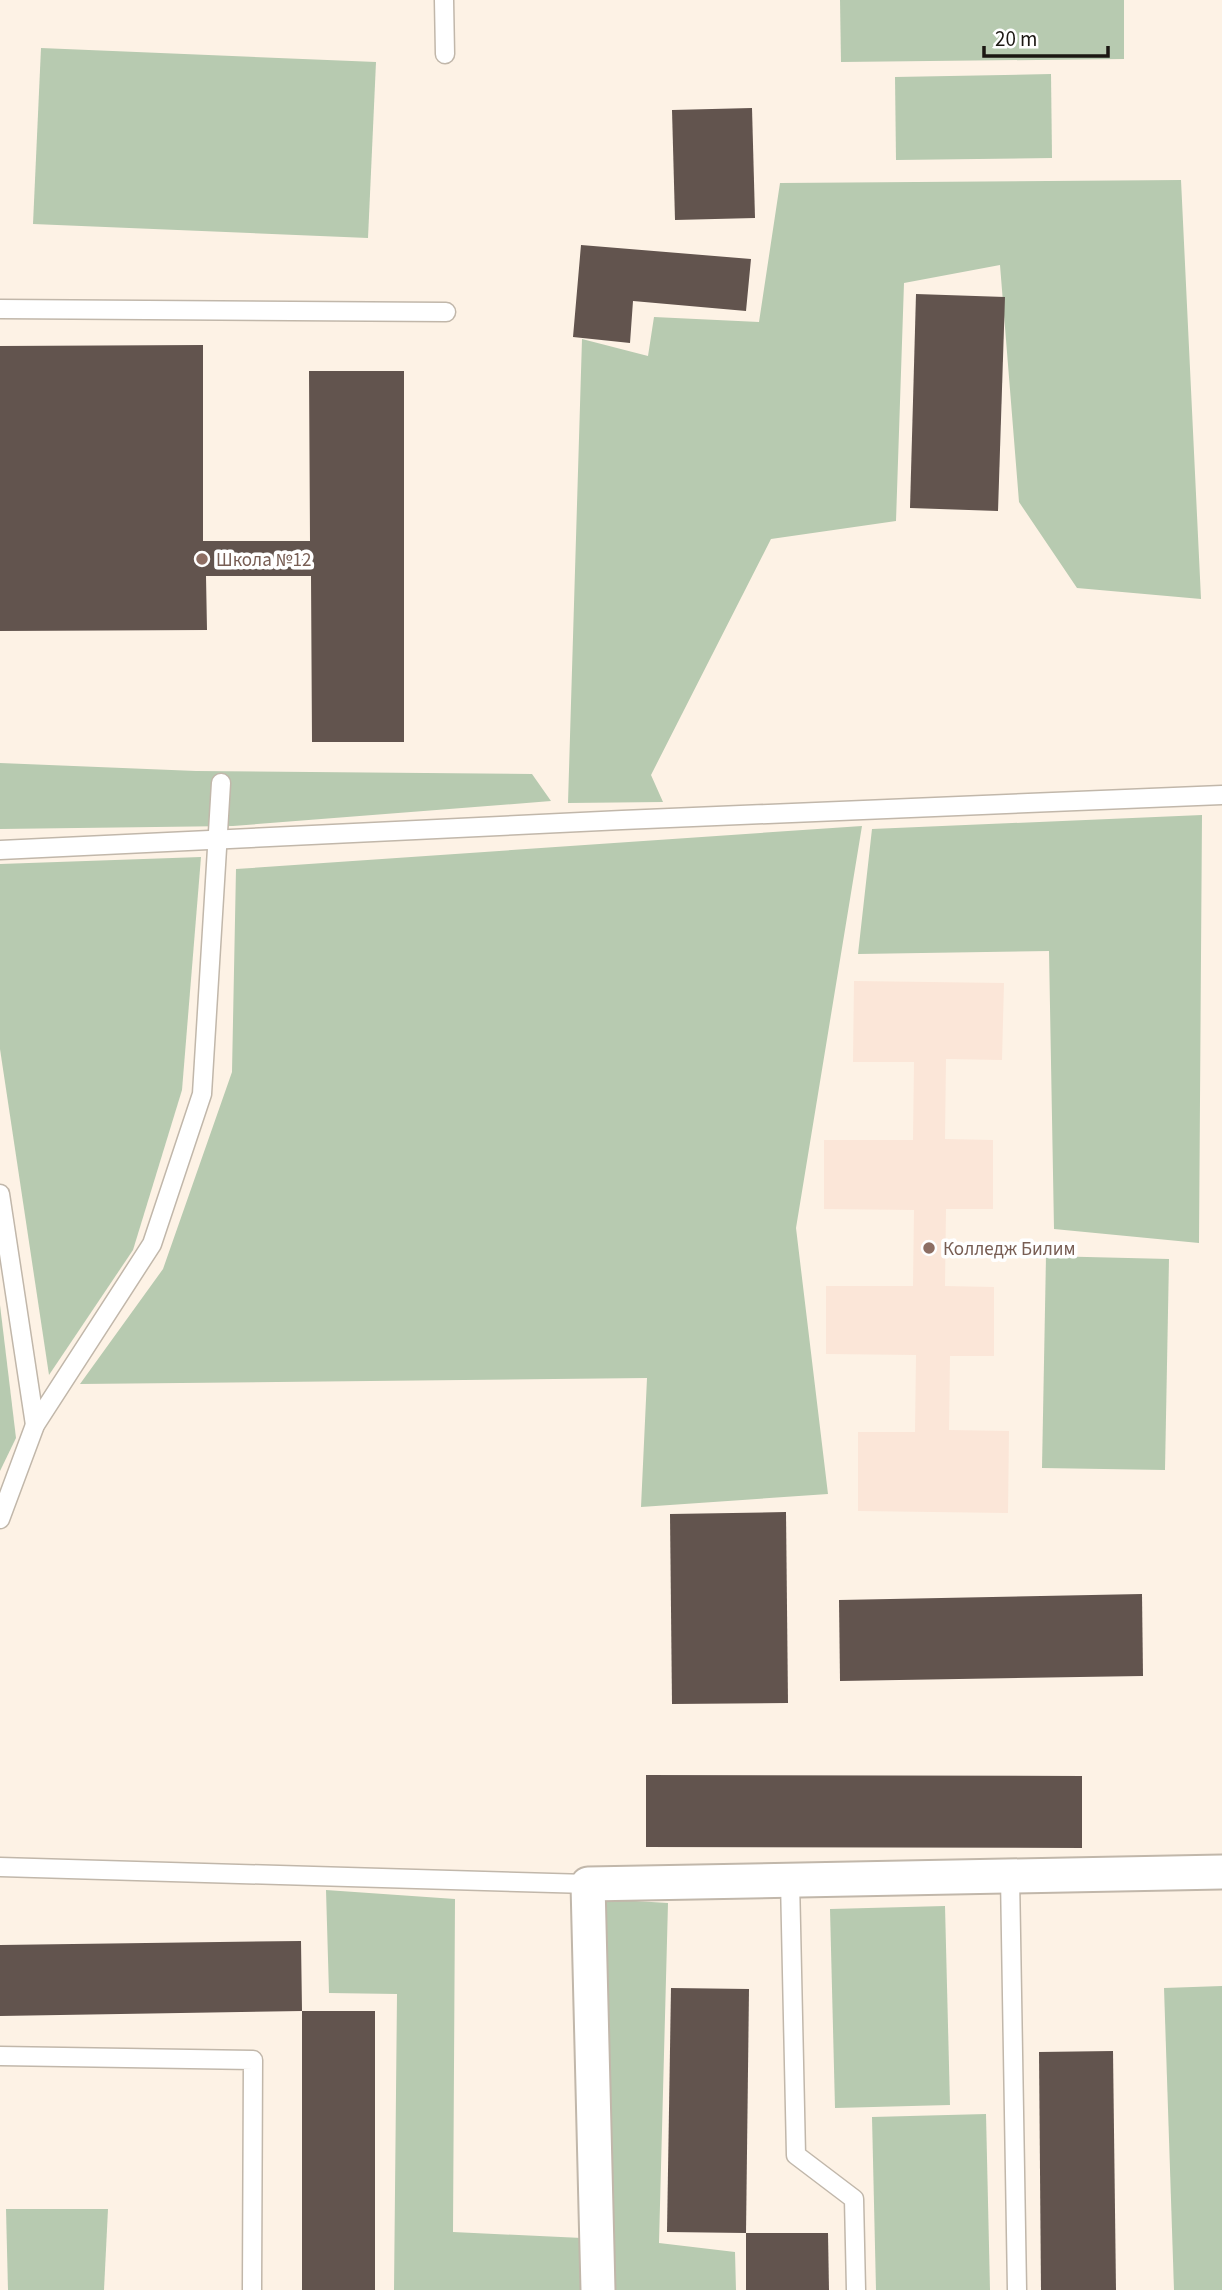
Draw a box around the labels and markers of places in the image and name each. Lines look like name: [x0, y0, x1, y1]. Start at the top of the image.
place label: Школа №12: [216, 547, 311, 574]
marker: Школа №12: [194, 551, 210, 567]
place label: Колледж Билим: [943, 1236, 1076, 1263]
marker: Колледж Билим: [921, 1240, 937, 1256]

